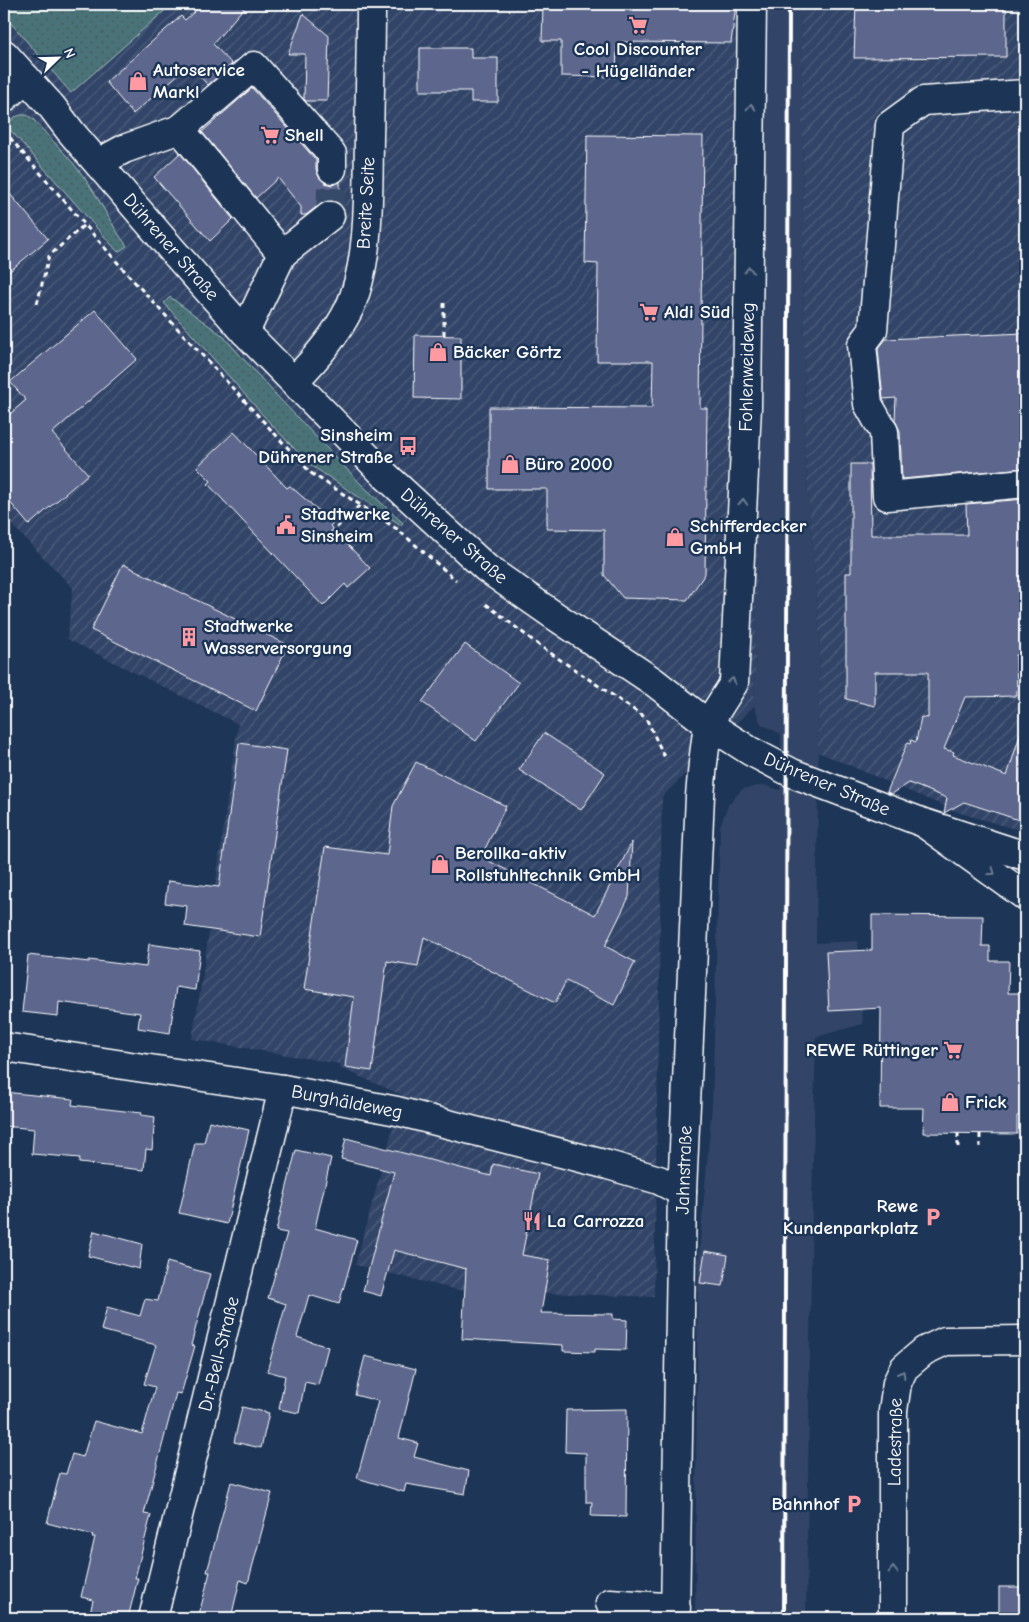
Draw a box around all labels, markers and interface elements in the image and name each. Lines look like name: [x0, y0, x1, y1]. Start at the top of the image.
supermarket icon: Cool Discounter - Hügelländer: [627, 14, 649, 36]
north arrow: [32, 32, 82, 82]
place label: Cool Discounter - Hügelländer: [574, 38, 703, 82]
text: N: [60, 46, 79, 61]
place label: Autoservice Markl: [153, 59, 245, 103]
shop icon: Autoservice Markl: [127, 70, 149, 92]
one-way arrow: [745, 103, 756, 111]
supermarket icon: Shell: [259, 124, 281, 146]
place label: Shell: [285, 124, 324, 146]
street label: Breite Seite: [353, 156, 379, 250]
street label: Dührener Straße: [118, 189, 224, 305]
one-way arrow: [744, 266, 754, 274]
supermarket icon: Aldi Süd: [638, 301, 660, 323]
place label: Aldi Süd: [664, 301, 730, 323]
street label: Fohlenweideweg: [735, 302, 759, 432]
shop icon: Bäcker Görtz: [427, 341, 449, 363]
place label: Bäcker Görtz: [453, 341, 561, 363]
place label: Sinsheim Dührener Straße: [258, 424, 393, 468]
bus stop icon: Sinsheim Dührener Straße: [397, 435, 419, 457]
shop icon: Büro 2000: [499, 453, 521, 475]
place label: Büro 2000: [525, 453, 613, 475]
street label: Dührener Straße: [396, 483, 512, 589]
one-way arrow: [737, 498, 748, 506]
place label: Stadtwerke Sinsheim: [301, 503, 390, 547]
public building icon: Stadtwerke Sinsheim: [275, 514, 297, 536]
place label: Schifferdecker GmbH: [690, 515, 807, 559]
shop icon: Schifferdecker GmbH: [664, 526, 686, 548]
place label: Stadtwerke Wasserversorgung: [204, 615, 353, 659]
building icon: Stadtwerke Wasserversorgung: [178, 626, 200, 648]
one-way arrow: [726, 678, 736, 686]
street label: Dührener Straße: [761, 748, 893, 820]
place label: Berollka-aktiv Rollstuhltechnik GmbH: [455, 842, 641, 886]
shop icon: Berollka-aktiv Rollstuhltechnik GmbH: [429, 853, 451, 875]
one-way arrow: [986, 866, 996, 875]
place label: REWE Rüttinger: [806, 1039, 938, 1061]
supermarket icon: REWE Rüttinger: [942, 1039, 964, 1061]
street label: Burghäldeweg: [289, 1080, 405, 1124]
shop icon: Frick: [939, 1091, 961, 1113]
place label: Frick: [965, 1091, 1007, 1113]
street label: Jahnstraße: [671, 1125, 697, 1215]
place label: Rewe Kundenparkplatz: [783, 1195, 918, 1239]
parking icon: Rewe Kundenparkplatz: [922, 1206, 944, 1228]
restaurant icon: La Carrozza: [521, 1210, 543, 1232]
place label: La Carrozza: [547, 1210, 644, 1232]
street label: Dr.-Bell-Straße: [194, 1294, 244, 1414]
one-way arrow: [896, 1370, 906, 1379]
street label: Ladestraße: [883, 1398, 907, 1486]
place label: Bahnhof: [772, 1493, 840, 1515]
parking icon: Bahnhof: [843, 1493, 865, 1515]
one-way arrow: [888, 1565, 898, 1573]

